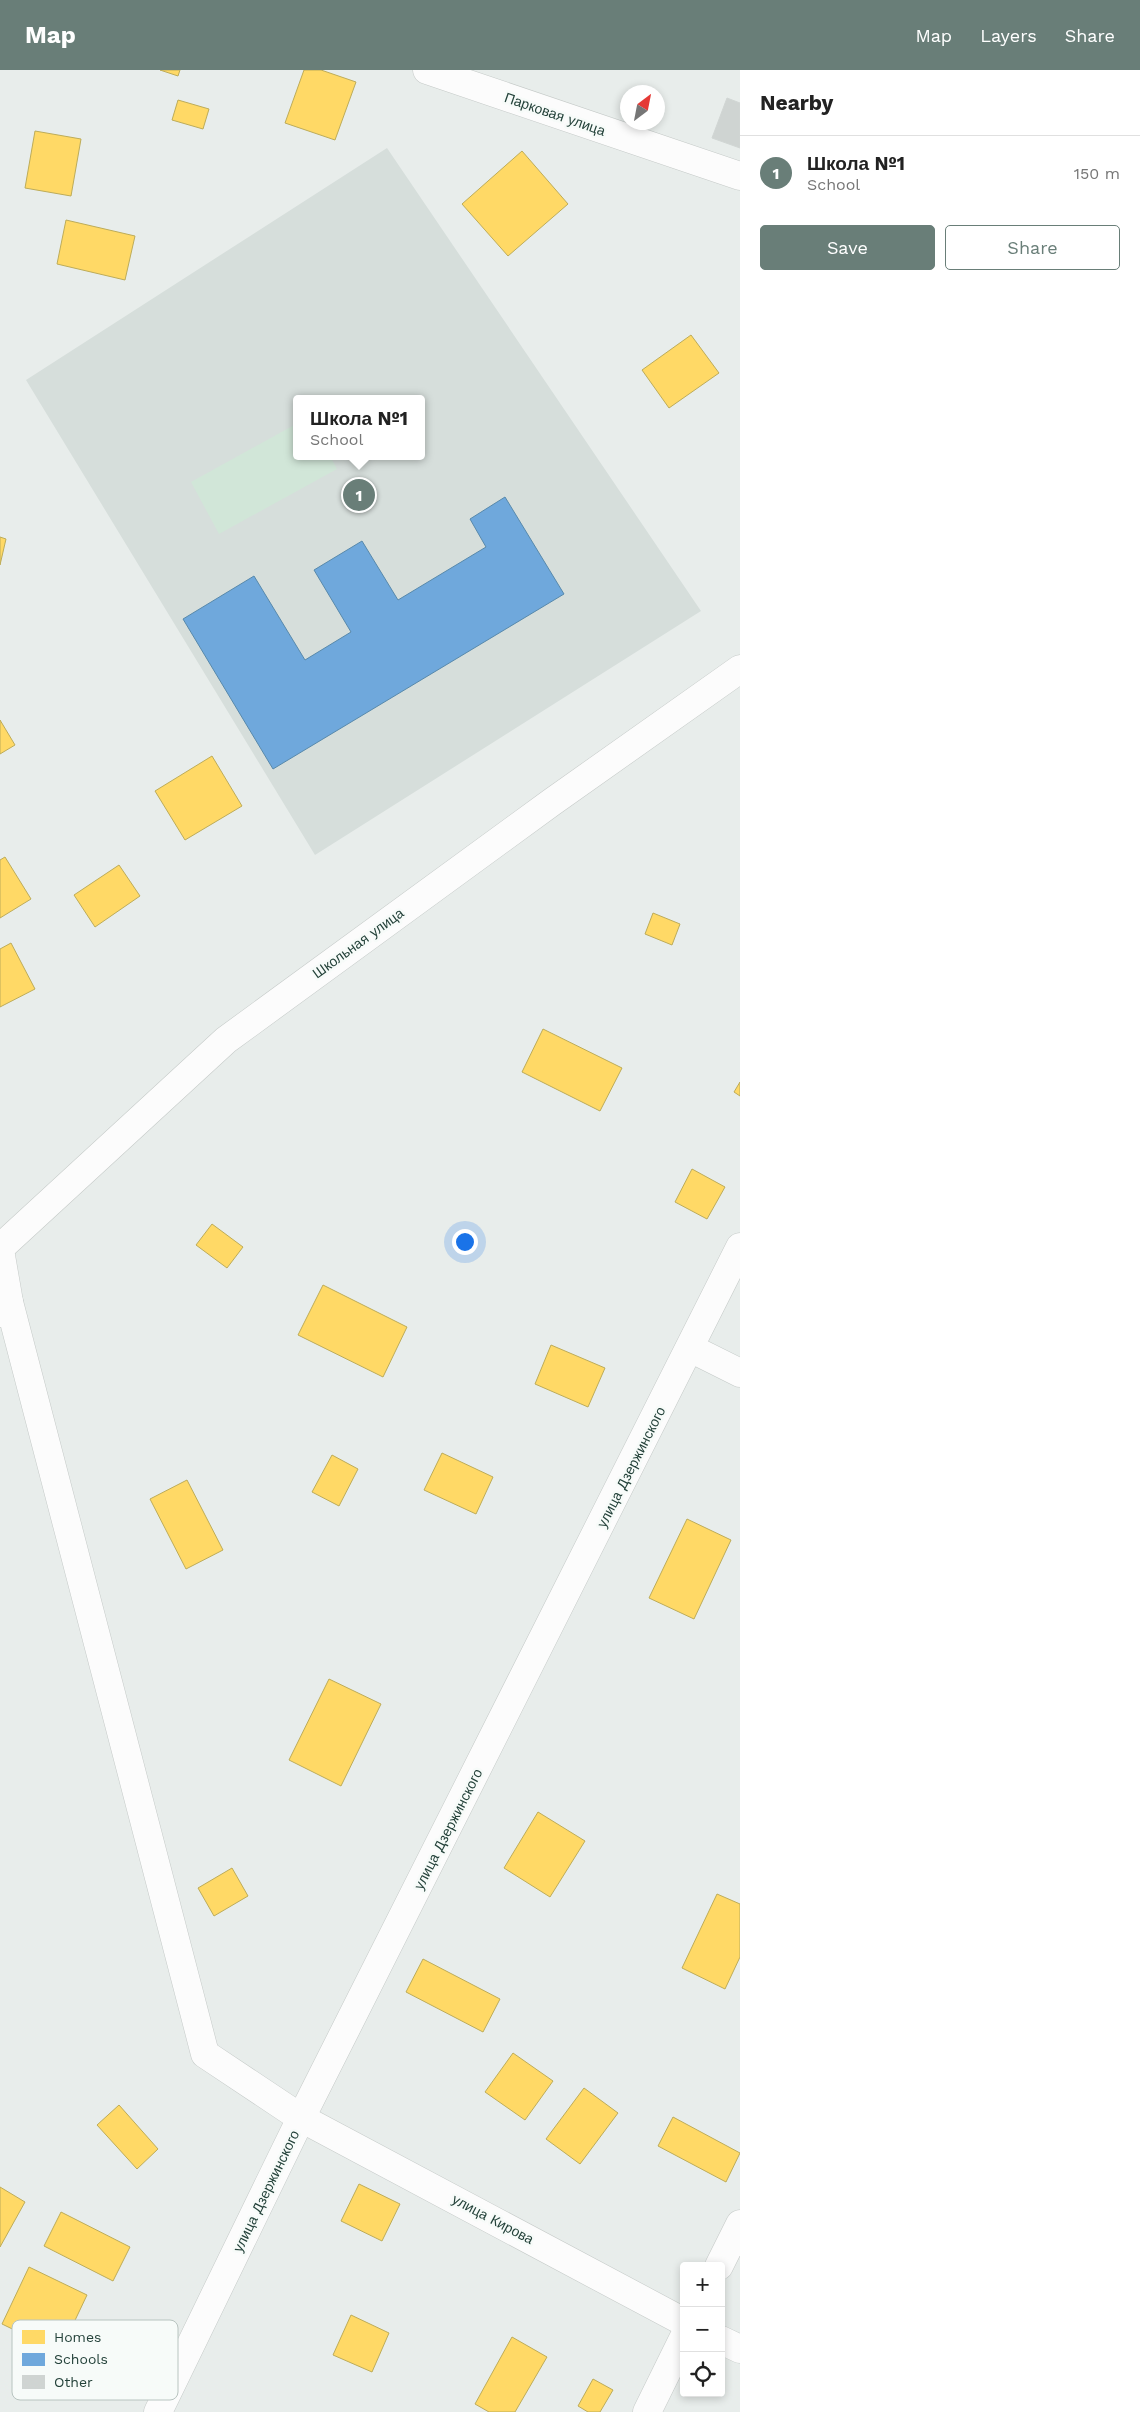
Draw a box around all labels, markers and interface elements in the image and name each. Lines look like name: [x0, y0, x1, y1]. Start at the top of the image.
text: Map: [25, 21, 76, 49]
text: Map: [915, 25, 952, 46]
text: Layers: [980, 25, 1037, 46]
text: Share: [1065, 25, 1115, 46]
north arrow: [620, 85, 665, 130]
street label: Парковая улица: [502, 89, 608, 139]
text: Nearby: [760, 90, 833, 115]
text: Школа №1: [807, 152, 905, 175]
text: 1: [773, 164, 779, 183]
text: 150 m: [1074, 164, 1120, 183]
text: School: [807, 175, 860, 194]
button: Save: [760, 225, 935, 270]
button: Share: [945, 225, 1120, 270]
popup: [293, 395, 425, 460]
text: Школа №1: [310, 407, 408, 430]
text: School: [310, 430, 363, 449]
pin: 1: [343, 476, 375, 514]
street label: Школьная улица: [309, 905, 407, 981]
your location: [452, 1229, 478, 1255]
street label: улица Дзержинского: [594, 1404, 669, 1530]
street label: улица Дзержинского: [411, 1766, 486, 1892]
street label: улица Дзержинского: [230, 2127, 303, 2255]
street label: улица Кирова: [450, 2191, 537, 2247]
map controls: [680, 2262, 725, 2397]
button: +: [680, 2262, 725, 2307]
button: −: [680, 2307, 725, 2352]
legend: [12, 2320, 178, 2400]
text: Homes: [54, 2329, 101, 2345]
text: Schools: [54, 2351, 108, 2367]
button: locate: [680, 2352, 725, 2397]
text: Other: [54, 2374, 93, 2390]

